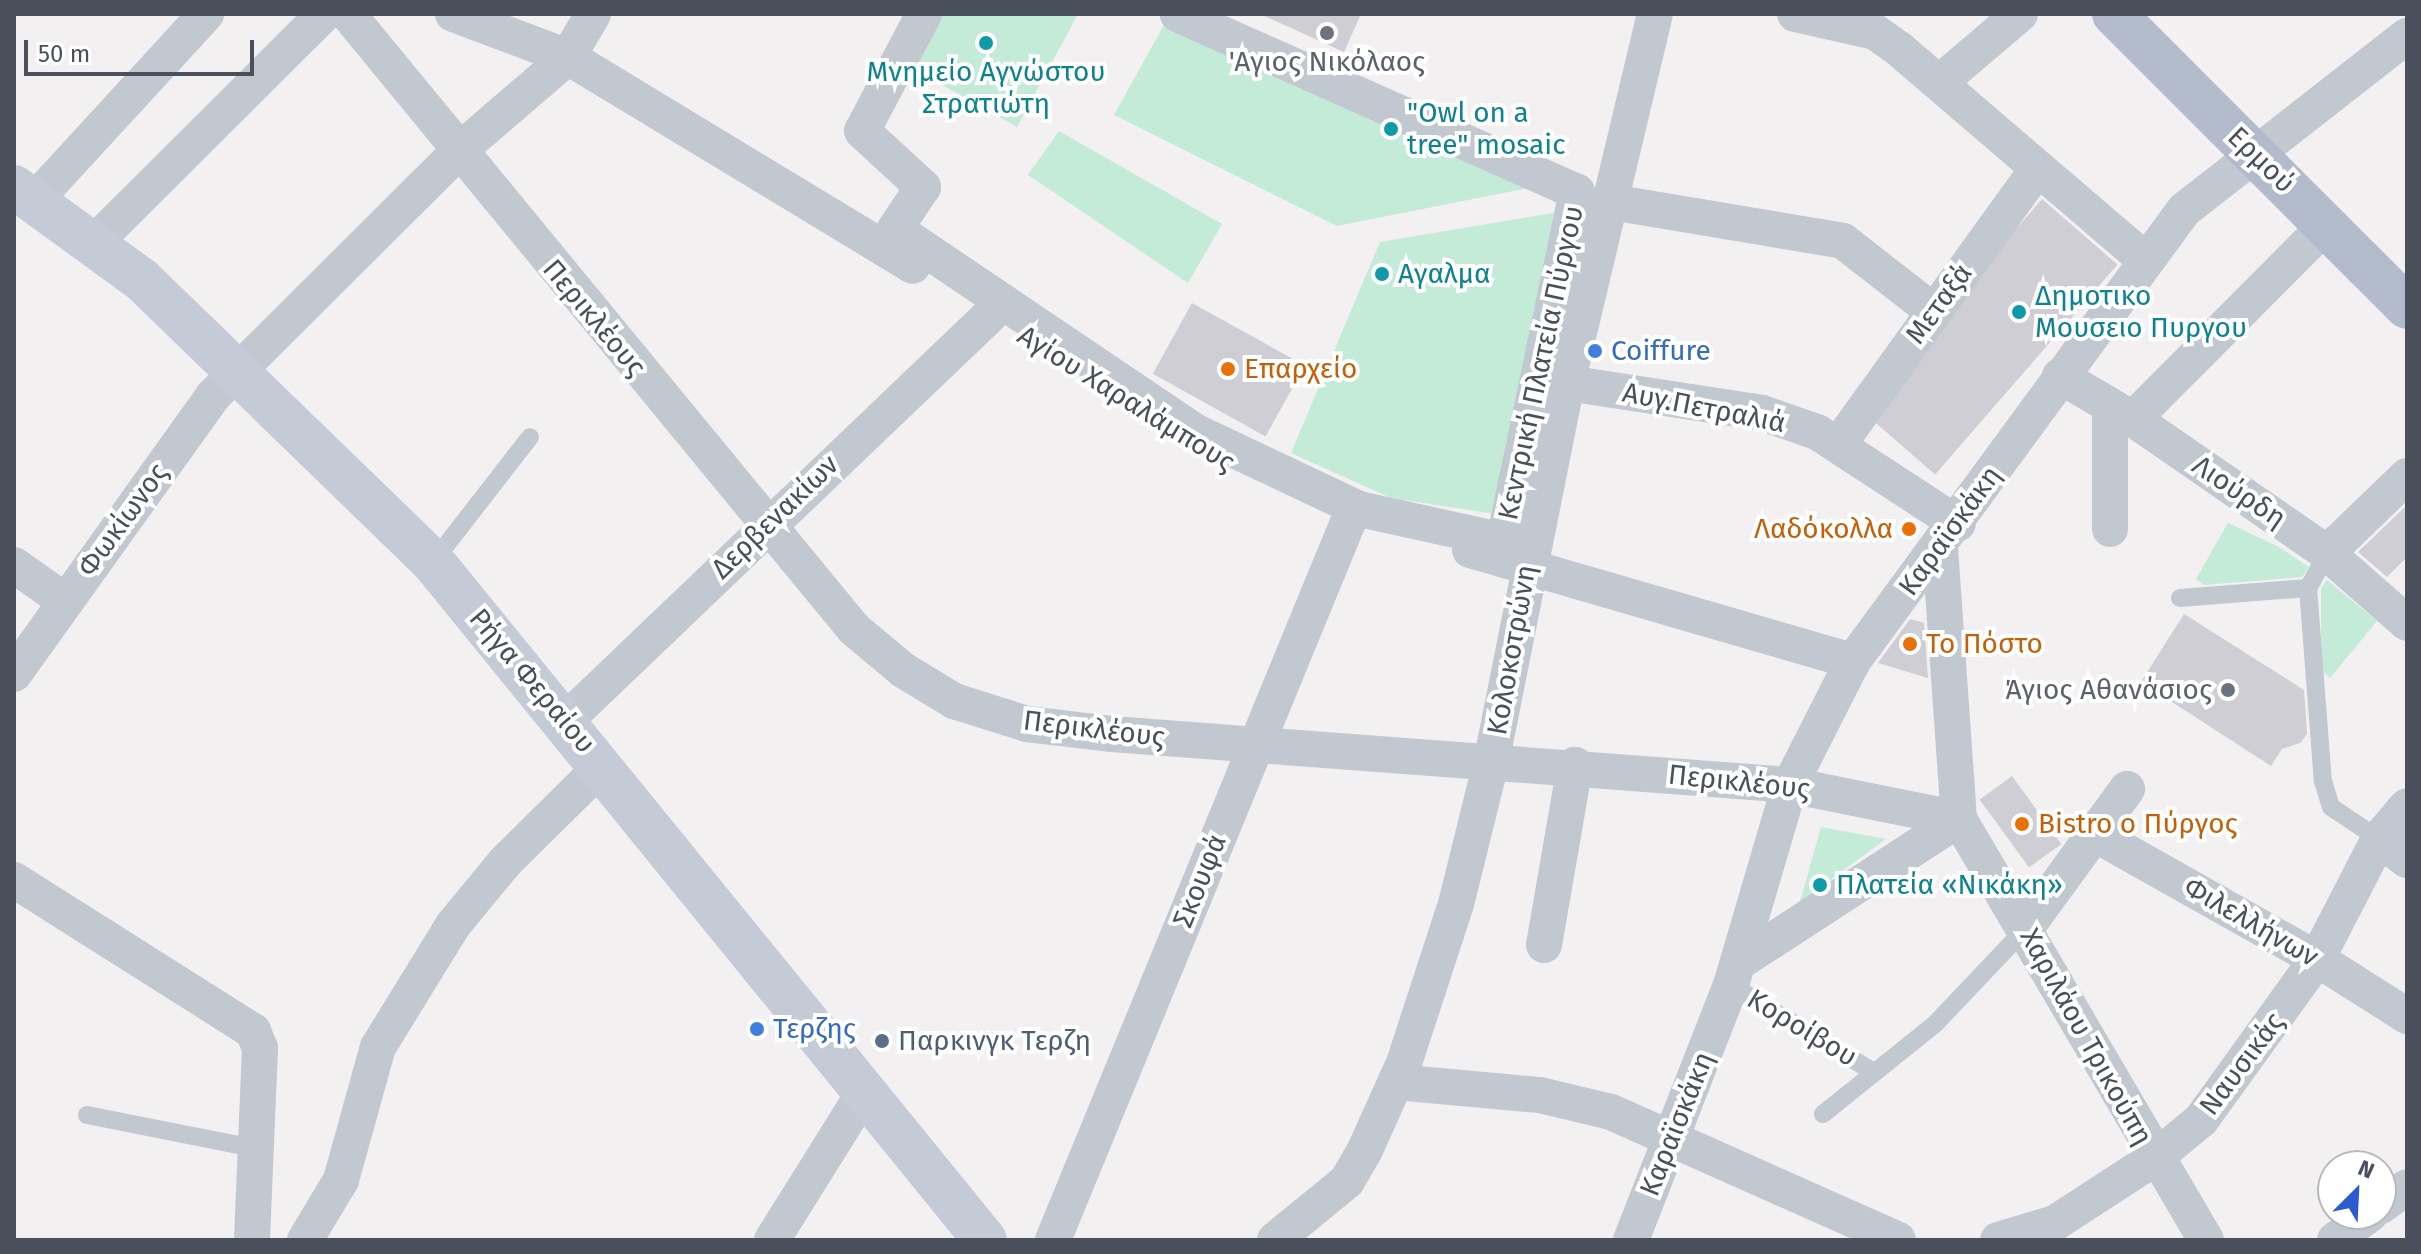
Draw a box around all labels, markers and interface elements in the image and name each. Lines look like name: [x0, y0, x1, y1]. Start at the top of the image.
scale bar: [28, 24, 258, 74]
marker: 'Αγιος Νικόλαος: [1318, 24, 1336, 42]
marker: Μνημείο Αγνώστου Στρατιώτη: [977, 34, 995, 52]
text: 50 m: [38, 40, 90, 68]
place label: 'Αγιος Νικόλαος: [1229, 45, 1425, 79]
place label: Μνημείο Αγνώστου Στρατιώτη: [867, 55, 1105, 121]
place label: "Owl on a tree" mosaic: [1407, 96, 1566, 162]
marker: "Owl on a tree" mosaic: [1382, 120, 1400, 138]
street label: Ερμού: [2221, 120, 2301, 200]
street label: Κεντρική Πλατεία Πύργου: [1491, 203, 1591, 523]
street label: Περικλέους: [535, 253, 653, 383]
place label: Αγαλμα: [1398, 257, 1491, 291]
street label: Μεταξά: [1899, 257, 1979, 351]
marker: Αγαλμα: [1373, 265, 1391, 283]
place label: Δημοτικο Μουσειο Πυργου: [2035, 279, 2247, 345]
marker: Δημοτικο Μουσειο Πυργου: [2010, 303, 2028, 321]
street label: Αγίου Χαραλάμπους: [1011, 319, 1241, 479]
place label: Coiffure: [1611, 334, 1711, 368]
marker: Coiffure: [1586, 342, 1604, 360]
place label: Επαρχείο: [1244, 352, 1357, 386]
marker: Επαρχείο: [1219, 360, 1237, 378]
street label: Αυγ.Πετραλιά: [1620, 376, 1788, 440]
street label: Δερβενακίων: [705, 448, 845, 586]
street label: Λιούρδη: [2186, 449, 2292, 535]
street label: Φωκίωνος: [71, 457, 175, 583]
street label: Καραϊσκάκη: [1892, 460, 2008, 602]
place label: Λαδόκολλα: [1754, 512, 1893, 546]
marker: Λαδόκολλα: [1900, 520, 1918, 538]
street label: Κολοκοτρώνη: [1481, 562, 1543, 738]
street label: Ρήγα Φεραίου: [462, 602, 602, 760]
place label: Το Πόστο: [1926, 627, 2043, 661]
marker: Το Πόστο: [1901, 635, 1919, 653]
place label: Άγιος Αθανάσιος: [2005, 673, 2212, 707]
marker: Άγιος Αθανάσιος: [2219, 681, 2237, 699]
street label: Περικλέους: [1021, 704, 1167, 754]
street label: Περικλέους: [1666, 758, 1812, 806]
place label: Bistro ο Πύργος: [2038, 807, 2238, 841]
marker: Bistro ο Πύργος: [2013, 815, 2031, 833]
street label: Σκουφά: [1166, 829, 1234, 933]
place label: Πλατεία «Νικάκη»: [1836, 868, 2063, 902]
street label: Φιλελλήνων: [2178, 870, 2324, 974]
marker: Πλατεία «Νικάκη»: [1811, 876, 1829, 894]
street label: Χαριλάου Τρικούπη: [2013, 923, 2159, 1151]
street label: Κοροίβου: [1741, 982, 1863, 1074]
street label: Ναυσικάς: [2193, 1006, 2291, 1122]
place label: Τερζης: [773, 1012, 856, 1046]
marker: Τερζης: [748, 1020, 766, 1038]
place label: Παρκινγκ Τερζη: [898, 1024, 1091, 1058]
marker: Παρκινγκ Τερζη: [873, 1032, 891, 1050]
street label: Καραϊσκάκη: [1633, 1047, 1721, 1201]
north arrow: [2317, 1150, 2397, 1230]
text: N: [2354, 1154, 2378, 1185]

